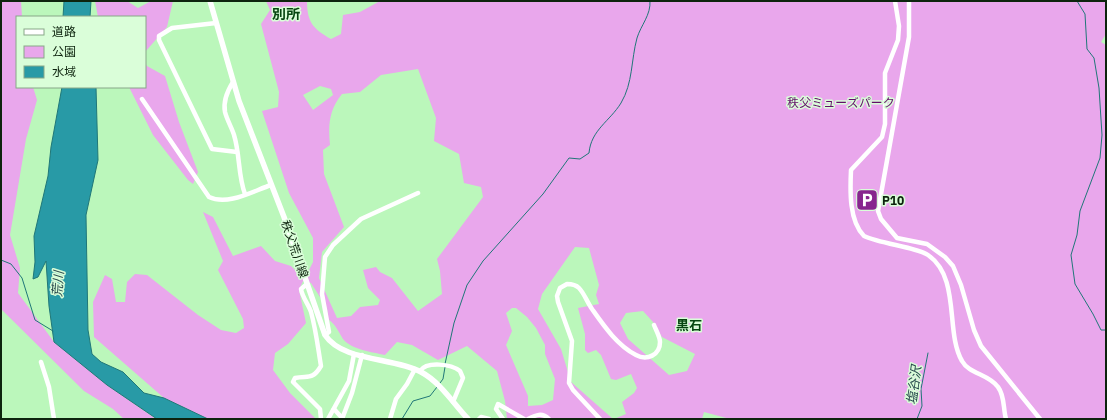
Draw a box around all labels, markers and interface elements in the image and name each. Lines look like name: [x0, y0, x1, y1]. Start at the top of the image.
district label: 別所: [272, 5, 300, 23]
legend: [16, 16, 146, 88]
text: 道路: [52, 24, 76, 39]
text: 公園: [52, 44, 76, 59]
text: 水域: [52, 64, 76, 79]
park label: 秩父ミューズパーク: [787, 95, 895, 110]
parking icon: P10: [854, 187, 880, 213]
place label: P10: [882, 193, 904, 208]
street label: 秩父荒川線: [278, 218, 312, 280]
water label: 荒川: [49, 268, 68, 298]
district label: 黒石: [676, 317, 702, 334]
water label: 塩谷沢: [903, 363, 925, 406]

